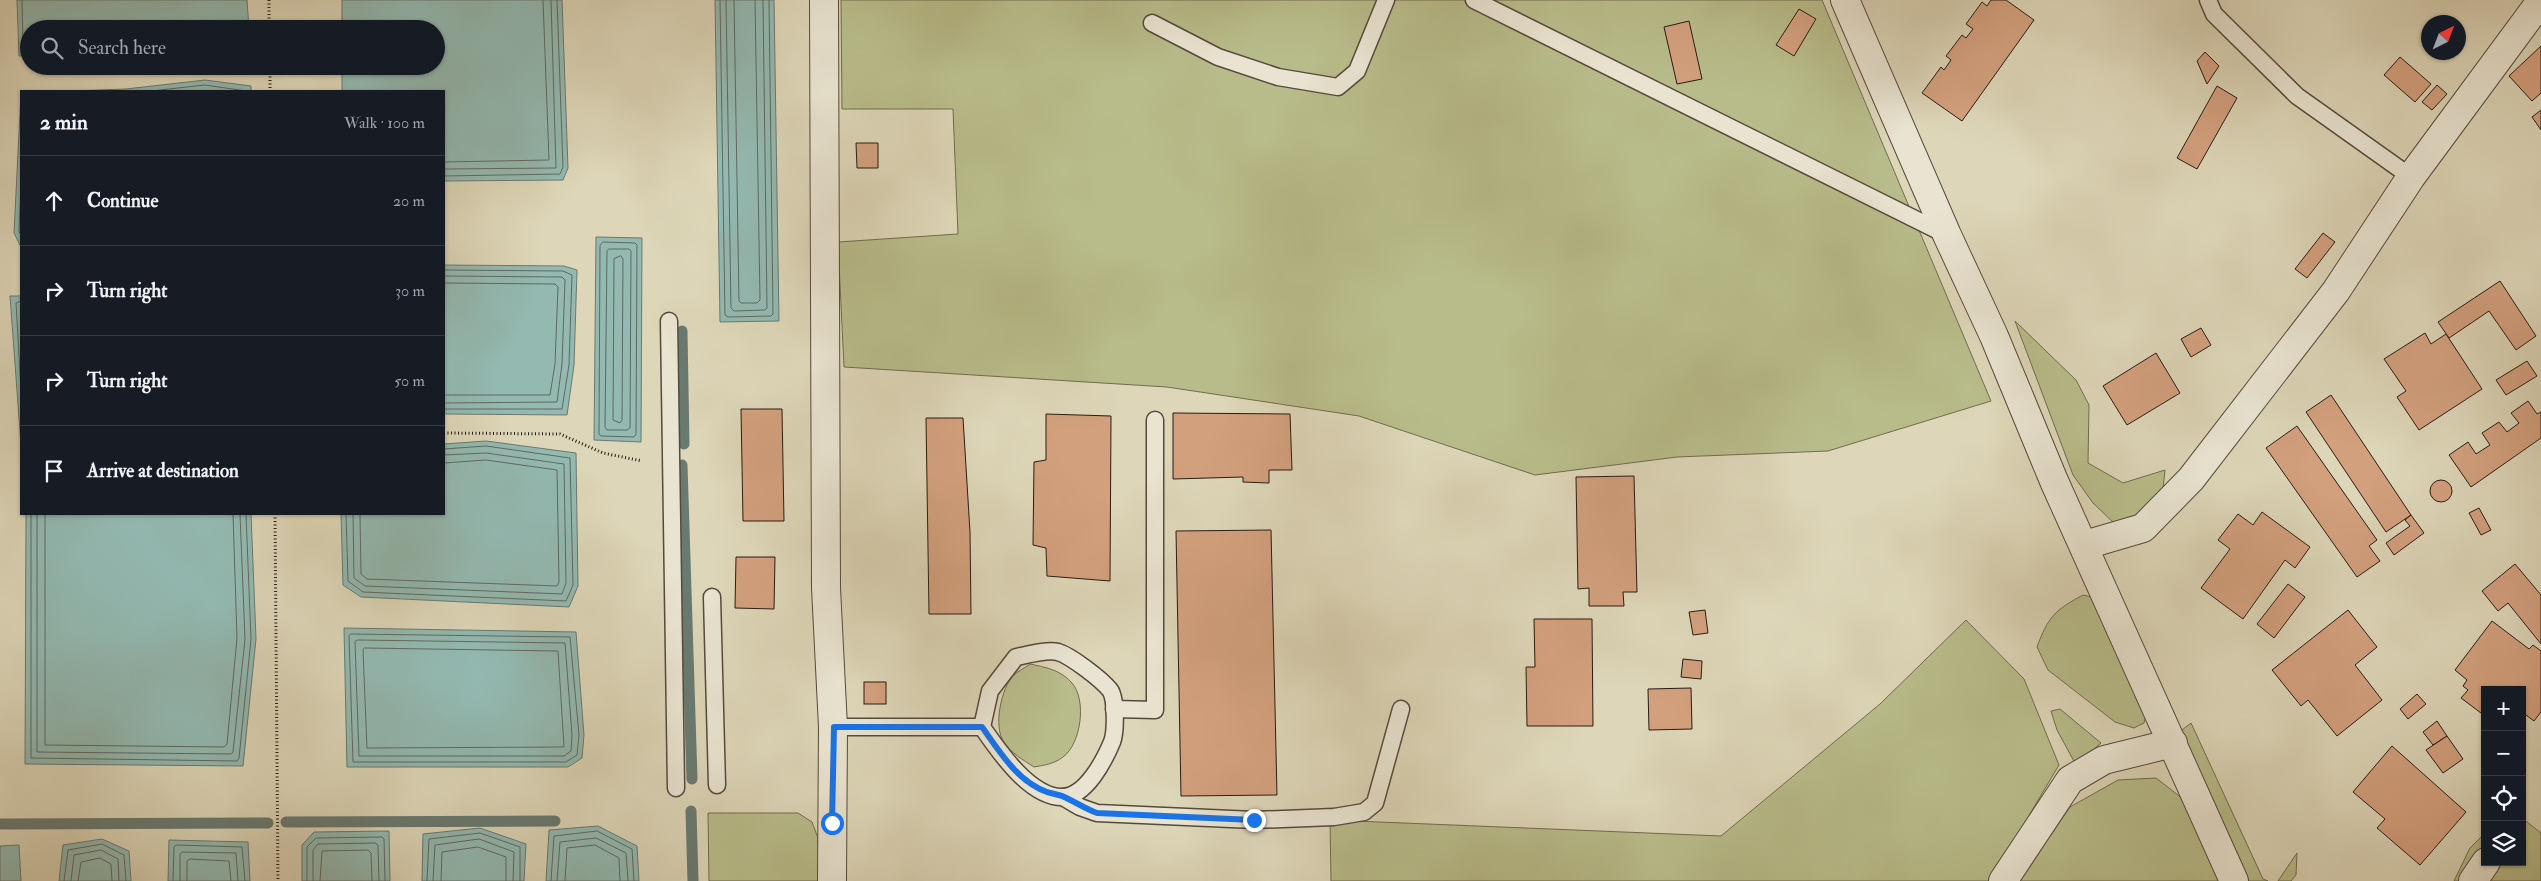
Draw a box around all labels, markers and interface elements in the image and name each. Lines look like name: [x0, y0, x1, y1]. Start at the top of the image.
north arrow: [2421, 15, 2466, 60]
search box: [20, 20, 445, 75]
icon: search: [38, 34, 66, 62]
text: Search here: [78, 36, 166, 60]
text: 2 min: [40, 109, 88, 136]
text: Walk · 100 m: [344, 113, 425, 133]
icon: ahead: [40, 187, 68, 215]
text: Continue: [87, 189, 158, 213]
text: 20 m: [393, 191, 425, 211]
icon: right: [40, 277, 68, 305]
text: Turn right: [87, 279, 167, 303]
text: 30 m: [395, 281, 425, 301]
icon: right: [40, 367, 68, 395]
text: Turn right: [87, 369, 167, 393]
text: 50 m: [394, 371, 425, 391]
icon: arrive: [40, 457, 68, 485]
text: Arrive at destination: [87, 459, 239, 483]
map controls: [2481, 686, 2526, 866]
button: +: [2481, 686, 2526, 731]
button: −: [2481, 731, 2526, 776]
button: locate: [2481, 776, 2526, 821]
route end: [1243, 809, 1266, 832]
route start: [821, 812, 844, 835]
button: layers: [2481, 821, 2526, 866]

